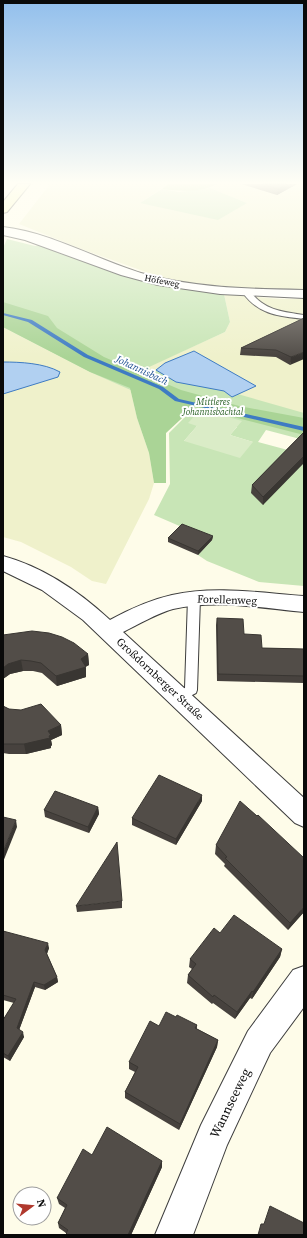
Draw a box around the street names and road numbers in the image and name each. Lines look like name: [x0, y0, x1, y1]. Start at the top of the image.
street label: Höfeweg: [144, 272, 181, 290]
street label: Forellenweg: [197, 591, 258, 609]
street label: Großdornberger Straße: [113, 634, 207, 724]
street label: Wannseeweg: [206, 1065, 254, 1141]

